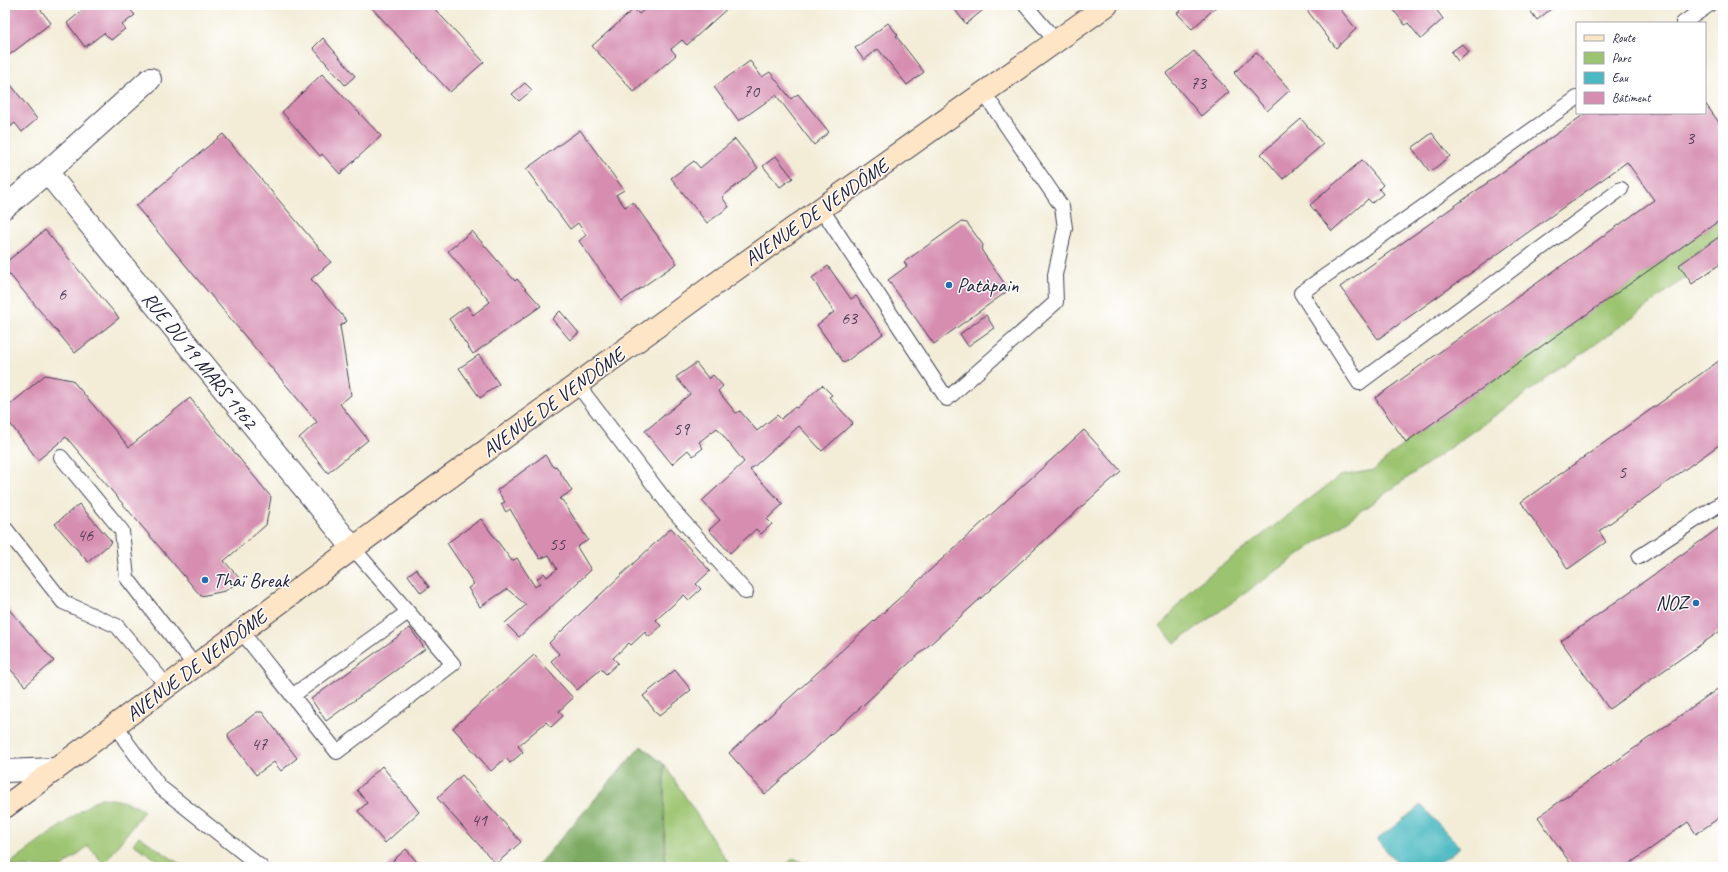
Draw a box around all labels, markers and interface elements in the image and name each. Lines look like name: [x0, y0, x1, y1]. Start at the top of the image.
legend: [1576, 22, 1706, 114]
text: Route: [1612, 30, 1636, 46]
text: Parc: [1612, 50, 1632, 66]
text: Eau: [1612, 70, 1630, 86]
house number: 73: [1190, 72, 1208, 94]
house number: 70: [743, 80, 761, 102]
text: Bâtiment: [1612, 90, 1651, 106]
house number: 3: [1686, 127, 1696, 149]
street label: AVENUE DE VENDÔME: [739, 152, 895, 272]
place label: Patàpain: [957, 273, 1020, 298]
marker: Patàpain: [944, 280, 954, 290]
house number: 6: [58, 283, 67, 305]
street label: RUE DU 19 MARS 1962: [137, 287, 264, 435]
house number: 63: [841, 307, 859, 329]
street label: AVENUE DE VENDÔME: [477, 341, 632, 463]
house number: 59: [673, 418, 691, 440]
house number: 5: [1618, 461, 1627, 483]
house number: 46: [77, 524, 94, 546]
house number: 55: [549, 533, 566, 555]
place label: Thaï Break: [213, 568, 290, 593]
marker: Thaï Break: [200, 575, 210, 585]
place label: NOZ: [1656, 591, 1691, 616]
marker: NOZ: [1691, 598, 1701, 608]
street label: AVENUE DE VENDÔME: [121, 603, 274, 727]
house number: 47: [251, 733, 268, 755]
house number: 41: [471, 809, 488, 831]

